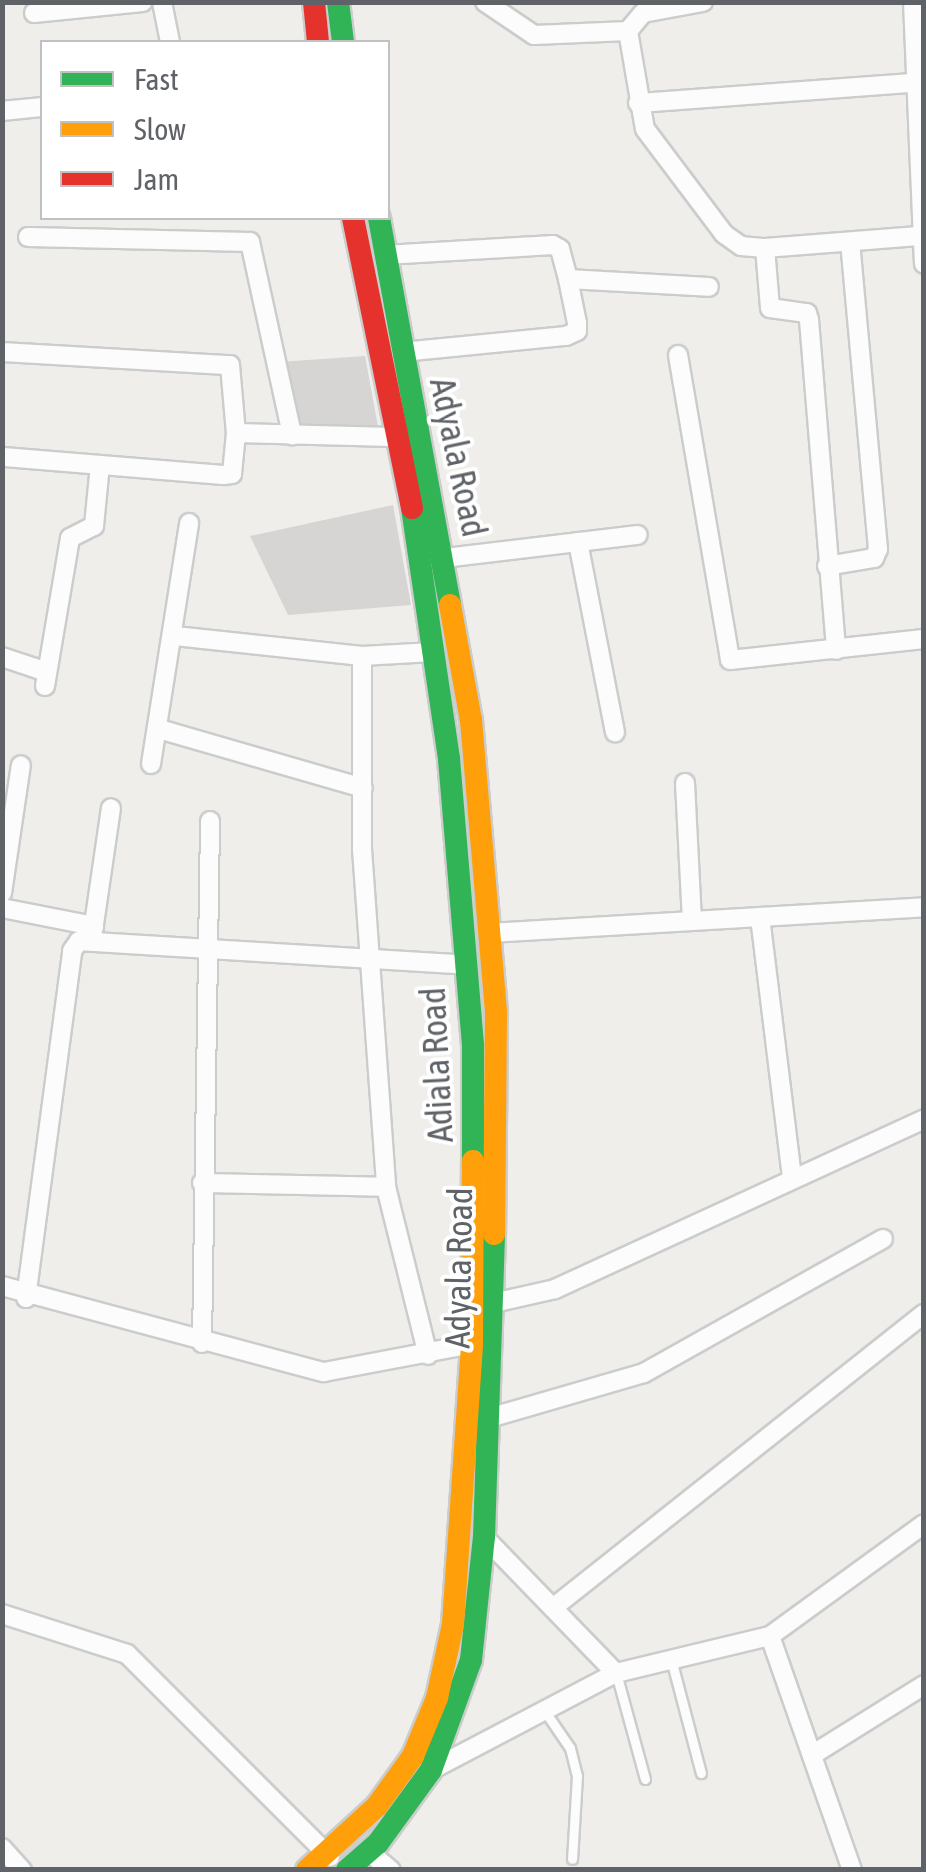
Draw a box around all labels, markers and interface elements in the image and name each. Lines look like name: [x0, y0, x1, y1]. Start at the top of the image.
legend: [40, 40, 390, 220]
text: Fast: [134, 62, 179, 96]
text: Slow: [134, 112, 186, 146]
text: Jam: [134, 162, 179, 196]
street label: Adyala Road: [422, 374, 496, 540]
street label: Adiala Road: [411, 986, 461, 1144]
street label: Adyala Road: [436, 1187, 480, 1349]

